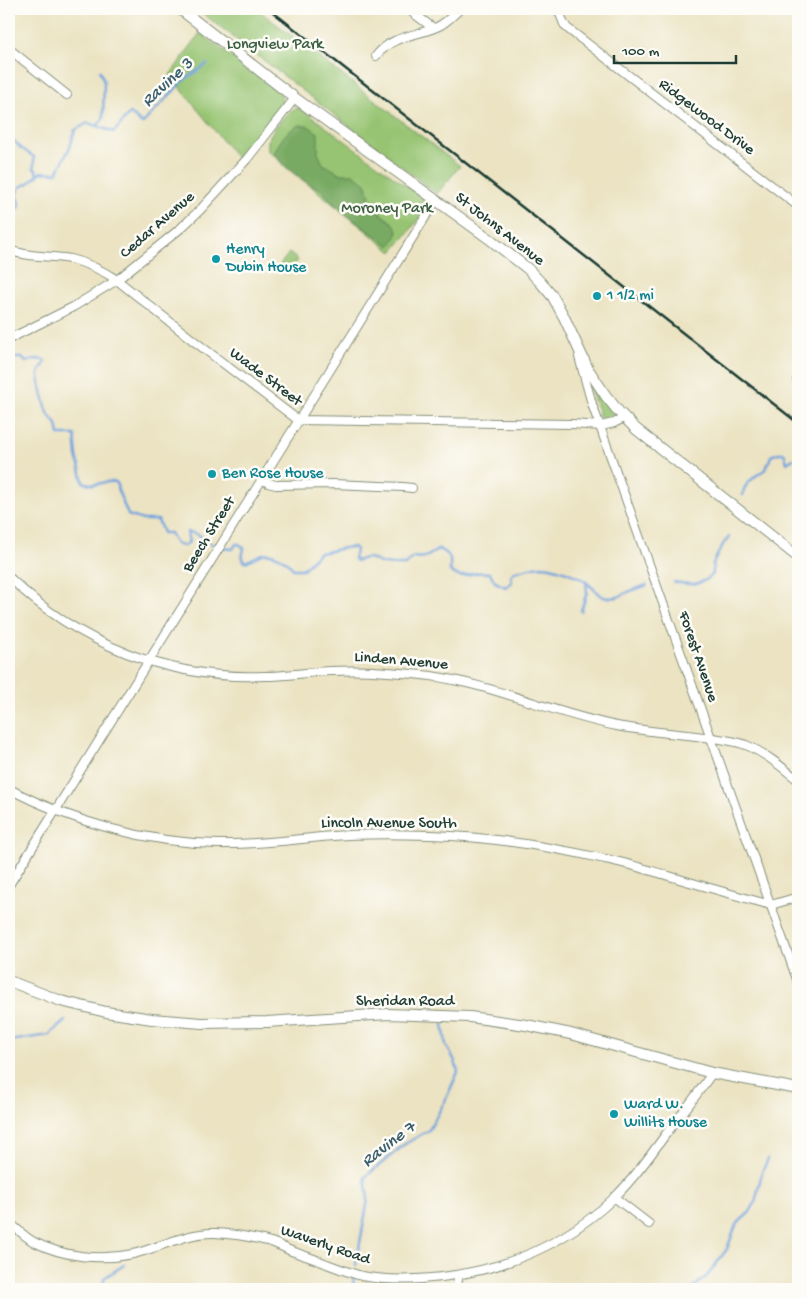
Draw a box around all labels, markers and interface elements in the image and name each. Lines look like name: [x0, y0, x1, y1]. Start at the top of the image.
scale bar: [614, 32, 737, 64]
park label: Longview Park: [227, 36, 325, 55]
text: 100 m: [621, 43, 660, 61]
water label: Ravine 3: [138, 53, 199, 112]
street label: Ridgewood Drive: [654, 76, 758, 161]
street label: Cedar Avenue: [117, 188, 200, 264]
street label: St Johns Avenue: [450, 189, 548, 271]
park label: Moroney Park: [341, 200, 435, 219]
place label: Henry Dubin House: [225, 241, 307, 278]
marker: Henry Dubin House: [210, 253, 222, 265]
place label: 1 1/2 mi: [606, 287, 654, 306]
marker: 1 1/2 mi: [591, 290, 603, 302]
street label: Wade Street: [225, 344, 306, 413]
place label: Ben Rose House: [221, 465, 324, 484]
marker: Ben Rose House: [206, 468, 218, 480]
street label: Beech Street: [179, 493, 241, 577]
street label: Forest Avenue: [672, 608, 722, 706]
street label: Linden Avenue: [353, 648, 449, 676]
street label: Lincoln Avenue South: [321, 815, 457, 834]
street label: Sheridan Road: [356, 993, 456, 1012]
place label: Ward W. Willits House: [624, 1096, 708, 1133]
marker: Ward W. Willits House: [608, 1108, 620, 1120]
water label: Ravine 7: [358, 1116, 421, 1173]
street label: Waverly Road: [278, 1222, 374, 1271]

